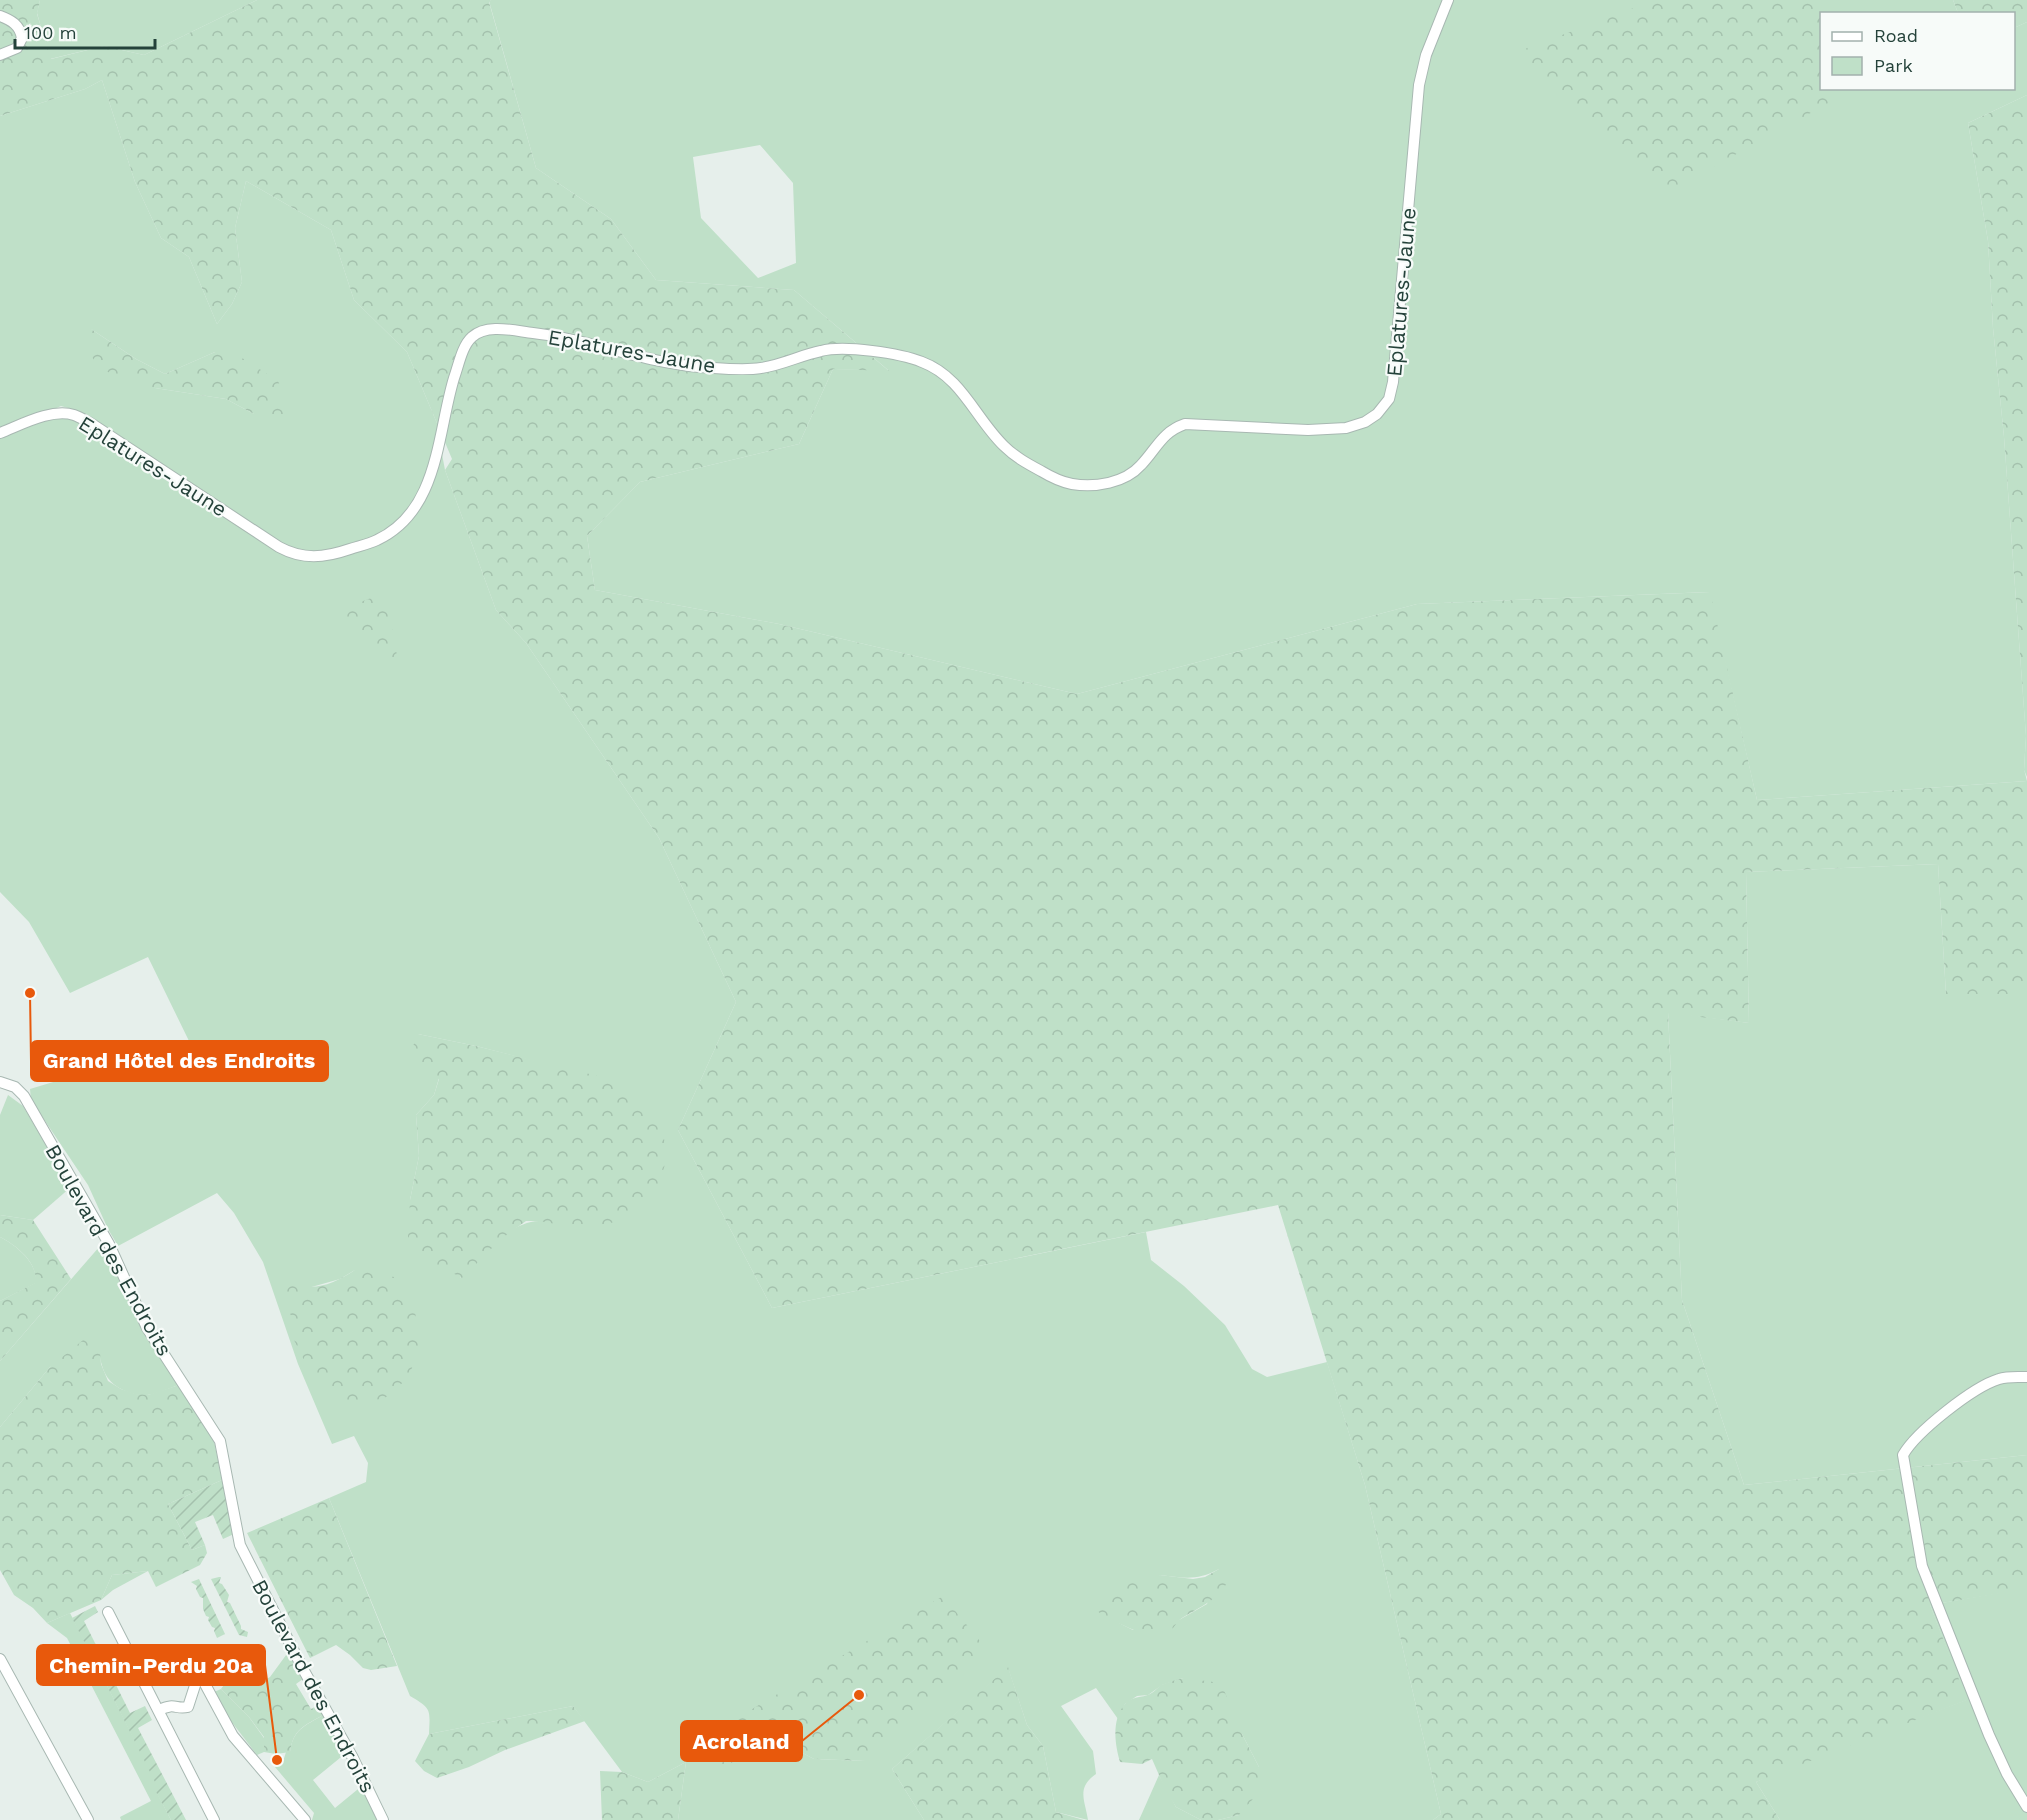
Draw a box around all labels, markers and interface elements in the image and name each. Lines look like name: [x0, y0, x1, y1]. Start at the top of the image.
scale bar: [15, 12, 154, 50]
legend: [1820, 12, 2015, 90]
text: 100 m: [24, 22, 77, 43]
text: Road: [1874, 25, 1918, 46]
text: Park: [1874, 55, 1913, 76]
street label: Eplatures-Jaune: [1381, 206, 1421, 378]
street label: Eplatures-Jaune: [546, 324, 718, 378]
street label: Eplatures-Jaune: [74, 410, 232, 522]
callout: Grand Hôtel des Endroits: [31, 1041, 328, 1081]
text: Grand Hôtel des Endroits: [43, 1048, 316, 1073]
street label: Boulevard des Endroits: [40, 1140, 178, 1360]
street label: Boulevard des Endroits: [247, 1575, 381, 1797]
callout: Chemin-Perdu 20a: [37, 1645, 265, 1685]
text: Chemin-Perdu 20a: [49, 1653, 253, 1678]
callout: Acroland: [681, 1721, 802, 1761]
text: Acroland: [692, 1729, 790, 1754]

